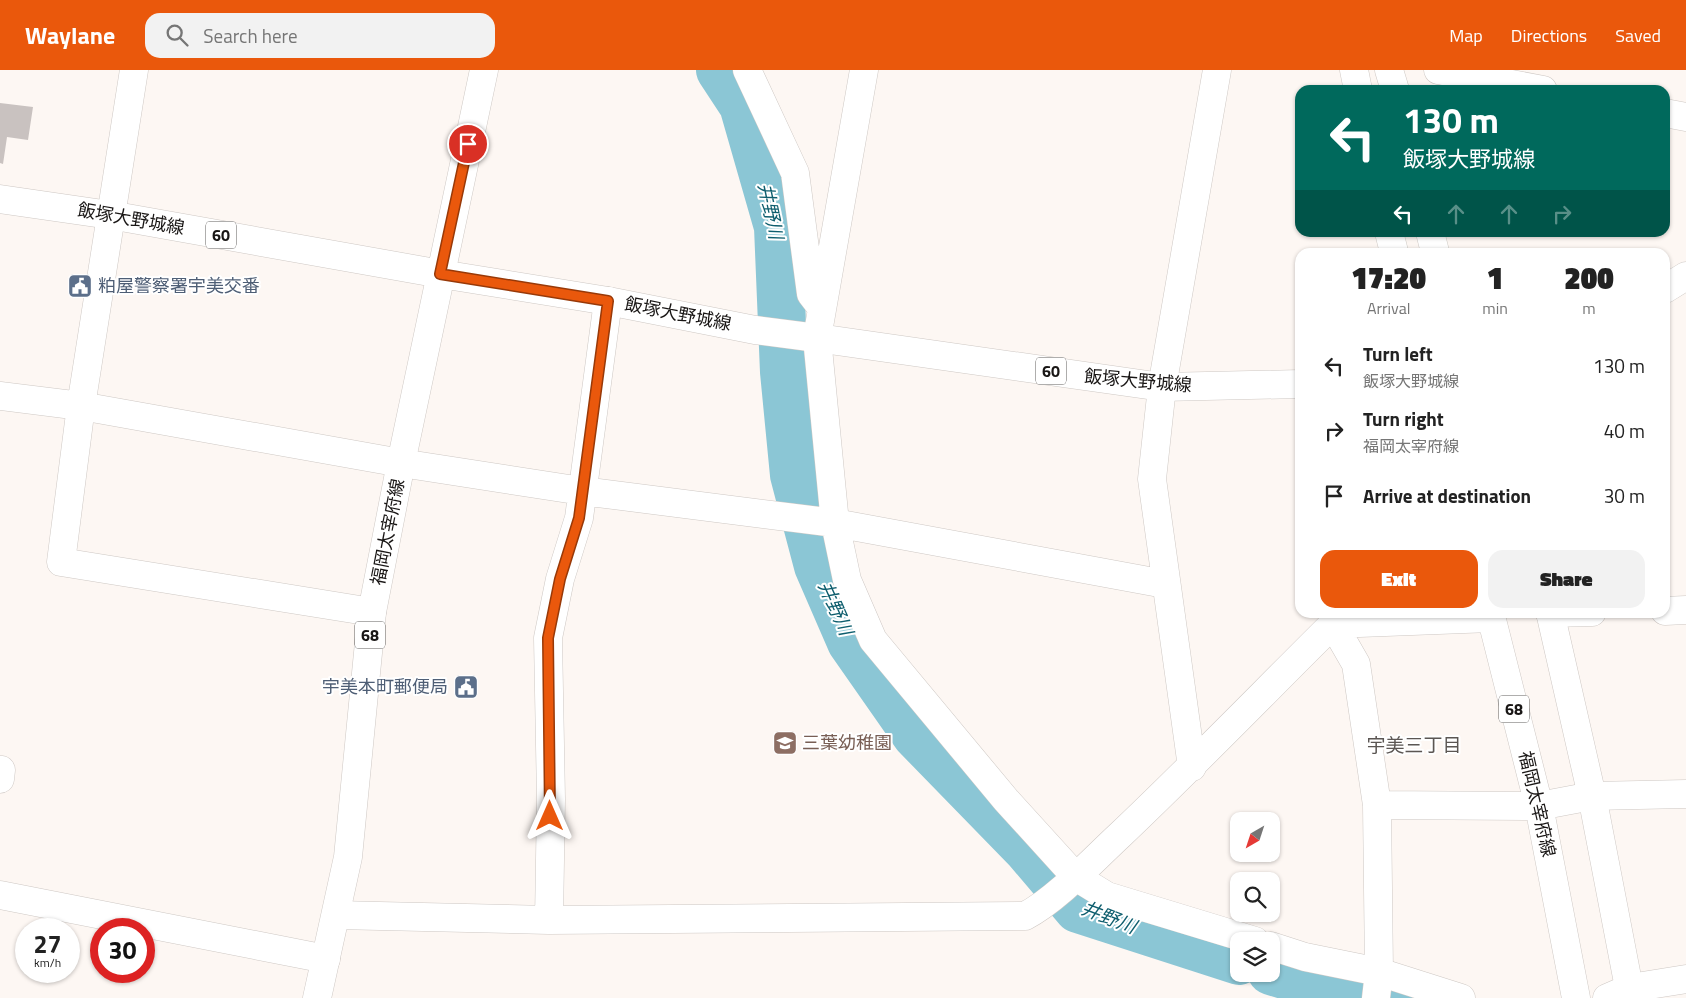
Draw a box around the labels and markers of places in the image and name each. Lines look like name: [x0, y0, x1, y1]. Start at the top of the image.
pin: [447, 123, 489, 165]
place label: 粕屋警察署宇美交番: [98, 272, 260, 299]
public building icon: 粕屋警察署宇美交番: [67, 273, 93, 299]
place label: 宇美本町郵便局: [322, 673, 448, 700]
public building icon: 宇美本町郵便局: [453, 674, 479, 700]
place label: 三葉幼稚園: [802, 729, 892, 756]
school or university icon: 三葉幼稚園: [772, 730, 798, 756]

